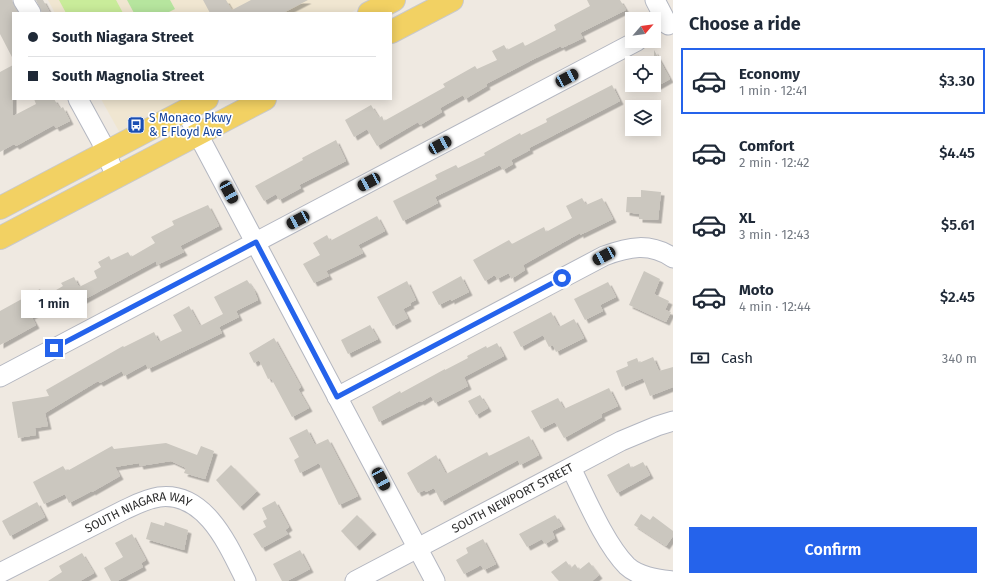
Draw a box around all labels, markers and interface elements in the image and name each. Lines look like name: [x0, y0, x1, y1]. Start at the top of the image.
north arrow: [625, 12, 661, 48]
map controls: [625, 12, 661, 136]
text: Choose a ride: [689, 13, 801, 35]
text: South Niagara Street: [52, 28, 194, 46]
button: locate: [625, 56, 661, 92]
icon: car: [691, 63, 727, 99]
text: Economy: [739, 65, 800, 83]
text: South Magnolia Street: [52, 67, 204, 85]
car: [554, 67, 580, 89]
text: $3.30: [939, 72, 975, 90]
text: 1 min · 12:41: [739, 83, 807, 98]
button: layers: [625, 100, 661, 136]
place label: S Monaco Pkwy & E Floyd Ave: [149, 111, 232, 139]
bus stop icon: S Monaco Pkwy & E Floyd Ave: [126, 115, 146, 135]
car: [427, 134, 453, 156]
icon: car: [691, 135, 727, 171]
text: Comfort: [739, 137, 795, 155]
text: $4.45: [939, 144, 975, 162]
text: 2 min · 12:42: [739, 155, 810, 170]
car: [356, 171, 382, 193]
car: [218, 179, 240, 205]
icon: car: [691, 207, 727, 243]
car: [285, 209, 311, 231]
text: XL: [739, 209, 755, 227]
text: $5.61: [941, 216, 975, 234]
text: 3 min · 12:43: [739, 227, 810, 242]
car: [591, 245, 617, 267]
route start: [553, 269, 571, 287]
icon: car: [691, 279, 727, 315]
text: Moto: [739, 281, 774, 299]
text: $2.45: [940, 288, 975, 306]
callout: 1 min: [21, 290, 87, 318]
text: 1 min: [38, 296, 70, 311]
text: 4 min · 12:44: [739, 299, 811, 314]
route end: [45, 339, 63, 357]
icon: cash: [689, 347, 711, 369]
text: Cash: [721, 349, 753, 367]
text: 340 m: [942, 351, 977, 366]
street label: SOUTH NEWPORT STREET: [449, 460, 576, 536]
car: [370, 466, 392, 492]
street label: SOUTH NIAGARA WAY: [83, 489, 195, 536]
button: Confirm: [689, 527, 977, 573]

